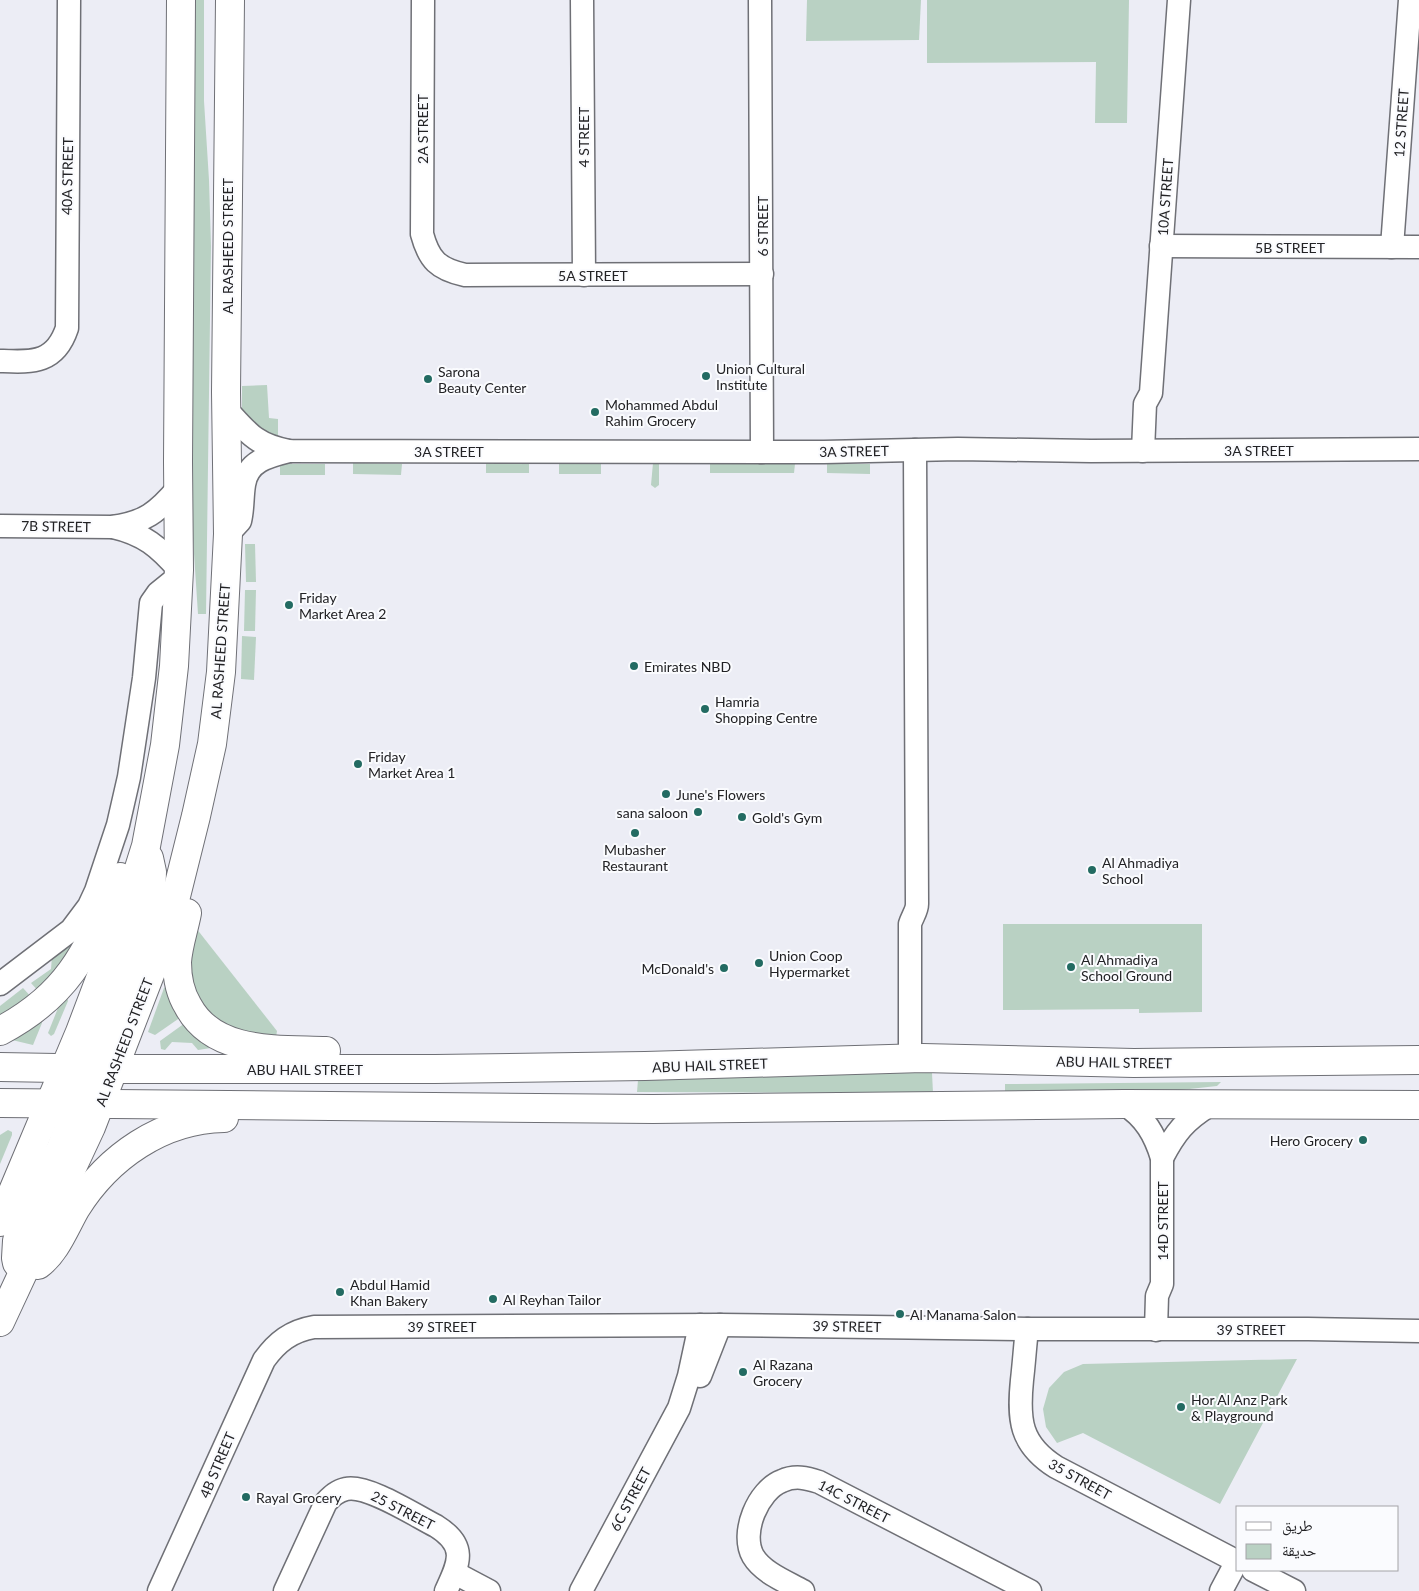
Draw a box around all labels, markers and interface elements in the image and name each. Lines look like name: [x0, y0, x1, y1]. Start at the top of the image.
street label: 12 STREET: [1390, 87, 1412, 158]
street label: 2A STREET: [414, 93, 431, 164]
street label: 4 STREET: [575, 106, 592, 167]
street label: 40A STREET: [58, 136, 76, 215]
street label: 10A STREET: [1154, 157, 1176, 236]
street label: AL RASHEED STREET: [219, 177, 236, 314]
street label: 6 STREET: [754, 195, 771, 256]
street label: 5B STREET: [1255, 239, 1326, 256]
street label: 5A STREET: [558, 267, 629, 284]
place label: Union Cultural Institute: [716, 360, 805, 393]
place label: Sarona Beauty Center: [438, 363, 526, 396]
marker: Union Cultural Institute: [700, 370, 712, 382]
marker: Sarona Beauty Center: [422, 373, 434, 385]
place label: Mohammed Abdul Rahim Grocery: [605, 396, 718, 429]
marker: Mohammed Abdul Rahim Grocery: [589, 406, 601, 418]
street label: 3A STREET: [819, 442, 890, 460]
street label: 3A STREET: [1224, 442, 1295, 459]
street label: 3A STREET: [414, 443, 485, 460]
street label: 7B STREET: [21, 517, 92, 535]
street label: AL RASHEED STREET: [207, 582, 233, 719]
place label: Friday Market Area 2: [299, 589, 386, 622]
marker: Friday Market Area 2: [283, 599, 295, 611]
place label: Emirates NBD: [644, 658, 731, 675]
marker: Emirates NBD: [628, 660, 640, 672]
place label: Hamria Shopping Centre: [715, 693, 818, 726]
marker: Hamria Shopping Centre: [699, 703, 711, 715]
place label: Friday Market Area 1: [368, 748, 455, 781]
marker: Friday Market Area 1: [352, 758, 364, 770]
place label: June's Flowers: [676, 786, 765, 803]
marker: June's Flowers: [660, 788, 672, 800]
place label: sana saloon: [617, 804, 688, 821]
marker: sana saloon: [692, 806, 704, 818]
place label: Gold's Gym: [752, 809, 822, 826]
marker: Gold's Gym: [736, 811, 748, 823]
marker: Mubasher Restaurant: [629, 827, 641, 839]
place label: Mubasher Restaurant: [602, 841, 668, 874]
place label: Al Ahmadiya School: [1102, 854, 1179, 887]
marker: Al Ahmadiya School: [1086, 864, 1098, 876]
place label: Union Coop Hypermarket: [769, 947, 850, 980]
place label: Al Ahmadiya School Ground: [1081, 951, 1172, 984]
marker: Union Coop Hypermarket: [753, 957, 765, 969]
place label: McDonald's: [641, 960, 714, 977]
marker: Al Ahmadiya School Ground: [1065, 961, 1077, 973]
marker: McDonald's: [718, 962, 730, 974]
street label: AL RASHEED STREET: [92, 975, 157, 1108]
street label: ABU HAIL STREET: [1056, 1052, 1173, 1072]
street label: ABU HAIL STREET: [652, 1054, 769, 1076]
street label: ABU HAIL STREET: [247, 1061, 364, 1078]
place label: Hero Grocery: [1270, 1132, 1354, 1149]
marker: Hero Grocery: [1357, 1134, 1369, 1146]
street label: 14D STREET: [1154, 1180, 1171, 1261]
place label: Abdul Hamid Khan Bakery: [350, 1276, 430, 1309]
marker: Abdul Hamid Khan Bakery: [334, 1286, 346, 1298]
place label: Al Reyhan Tailor: [503, 1291, 601, 1308]
marker: Al Reyhan Tailor: [487, 1293, 499, 1305]
place label: Al Manama Salon: [910, 1306, 1016, 1323]
marker: Al Manama Salon: [894, 1308, 906, 1320]
street label: 39 STREET: [812, 1317, 882, 1335]
street label: 39 STREET: [408, 1318, 477, 1335]
street label: 39 STREET: [1217, 1321, 1286, 1338]
place label: Al Razana Grocery: [753, 1356, 813, 1389]
marker: Al Razana Grocery: [737, 1366, 749, 1378]
place label: Hor Al Anz Park & Playground: [1191, 1391, 1289, 1424]
marker: Hor Al Anz Park & Playground: [1175, 1401, 1187, 1413]
street label: 4B STREET: [196, 1429, 239, 1500]
street label: 35 STREET: [1046, 1455, 1115, 1503]
street label: 6C STREET: [606, 1463, 654, 1534]
street label: 14C STREET: [815, 1476, 893, 1527]
street label: 25 STREET: [368, 1487, 438, 1534]
place label: Rayal Grocery: [256, 1489, 342, 1506]
marker: Rayal Grocery: [240, 1491, 252, 1503]
legend: [1236, 1506, 1399, 1571]
text: طريق: [1282, 1516, 1313, 1536]
text: حديقة: [1282, 1541, 1317, 1559]

